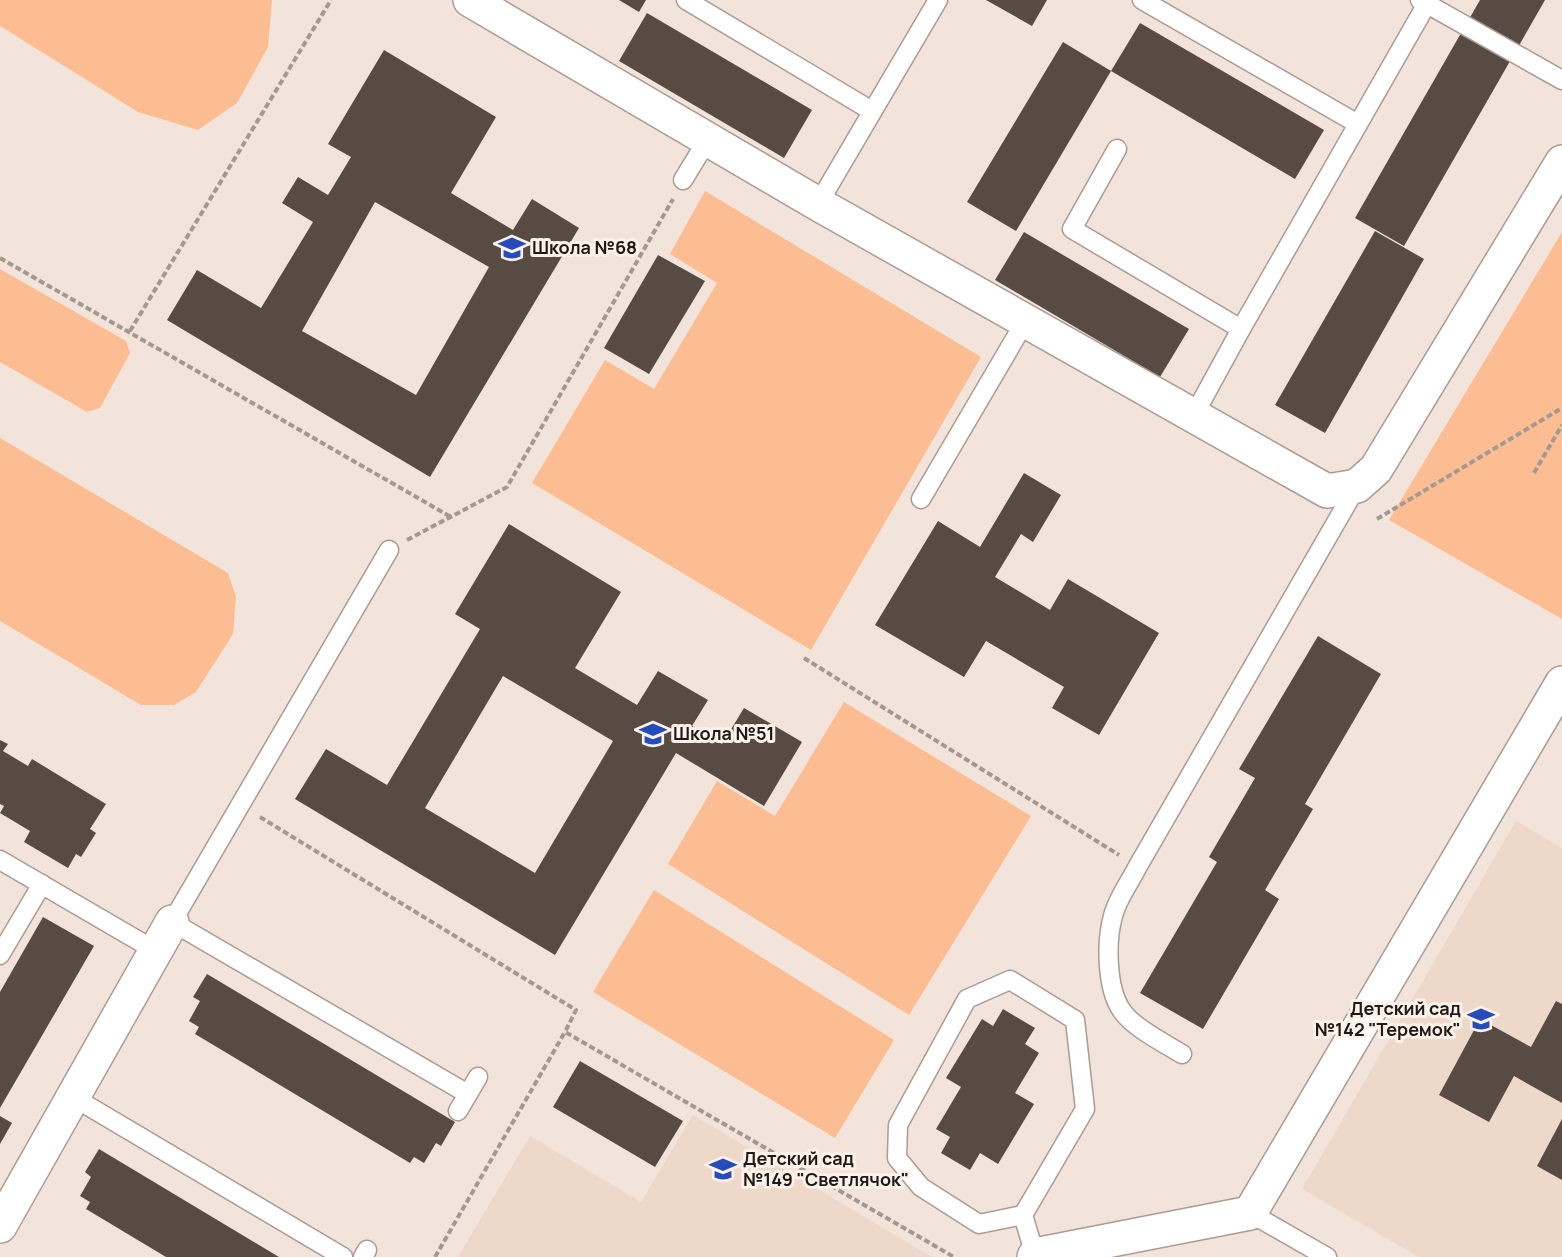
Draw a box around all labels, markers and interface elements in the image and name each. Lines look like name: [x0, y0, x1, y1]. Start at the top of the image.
school or university icon: Школа №68: [497, 233, 527, 263]
place label: Школа №68: [532, 235, 637, 259]
school or university icon: Школа №51: [638, 719, 668, 749]
place label: Школа №51: [673, 721, 774, 745]
place label: Детский сад №142 "Теремок": [1315, 996, 1461, 1041]
school or university icon: Детский сад №142 "Теремок": [1466, 1004, 1496, 1034]
place label: Детский сад №149 "Светлячок": [743, 1146, 909, 1191]
school or university icon: Детский сад №149 "Светлячок": [708, 1154, 738, 1184]

